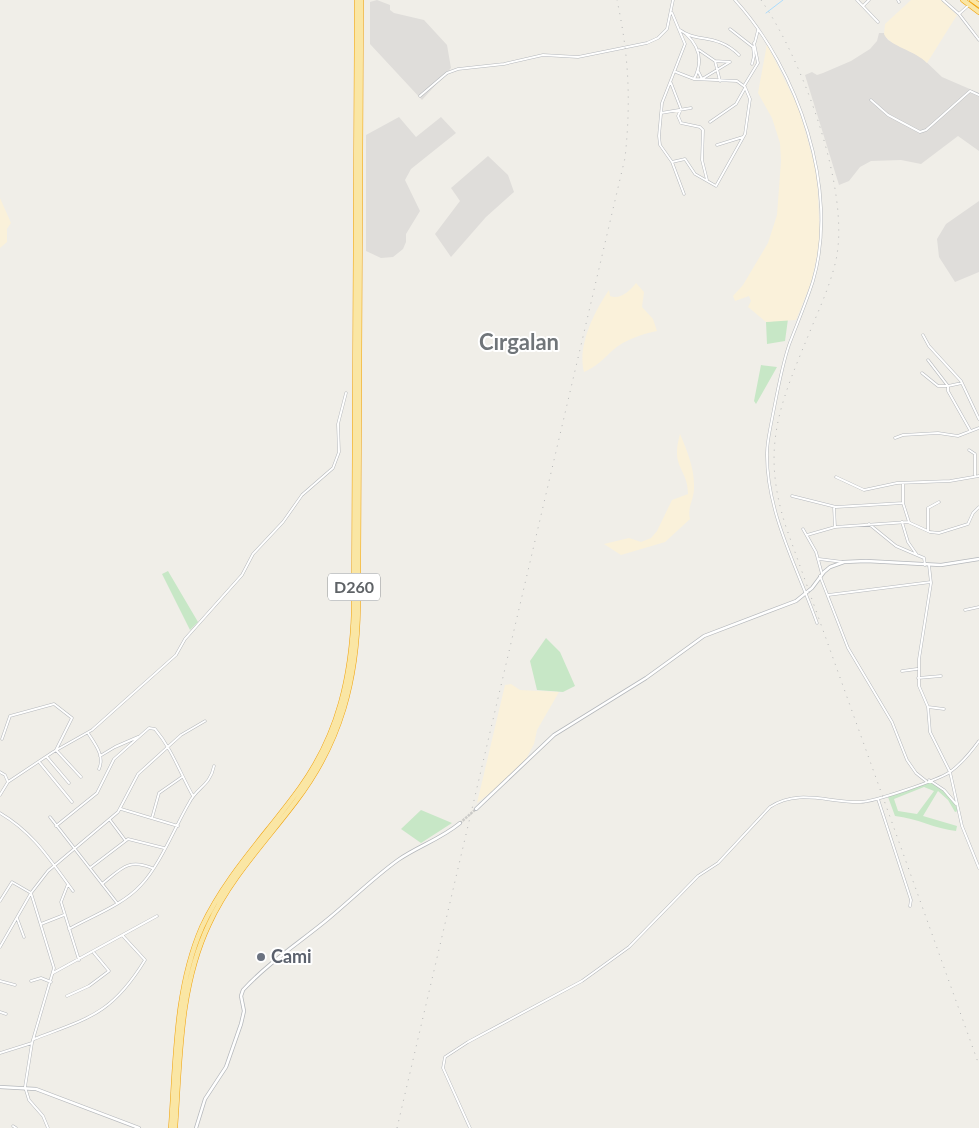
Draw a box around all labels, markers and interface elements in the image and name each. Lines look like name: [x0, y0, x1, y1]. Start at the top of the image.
district label: Cırgalan: [479, 328, 559, 355]
road number: D260: [328, 574, 380, 600]
place label: Cami: [271, 945, 312, 967]
marker: Cami: [255, 951, 267, 963]

